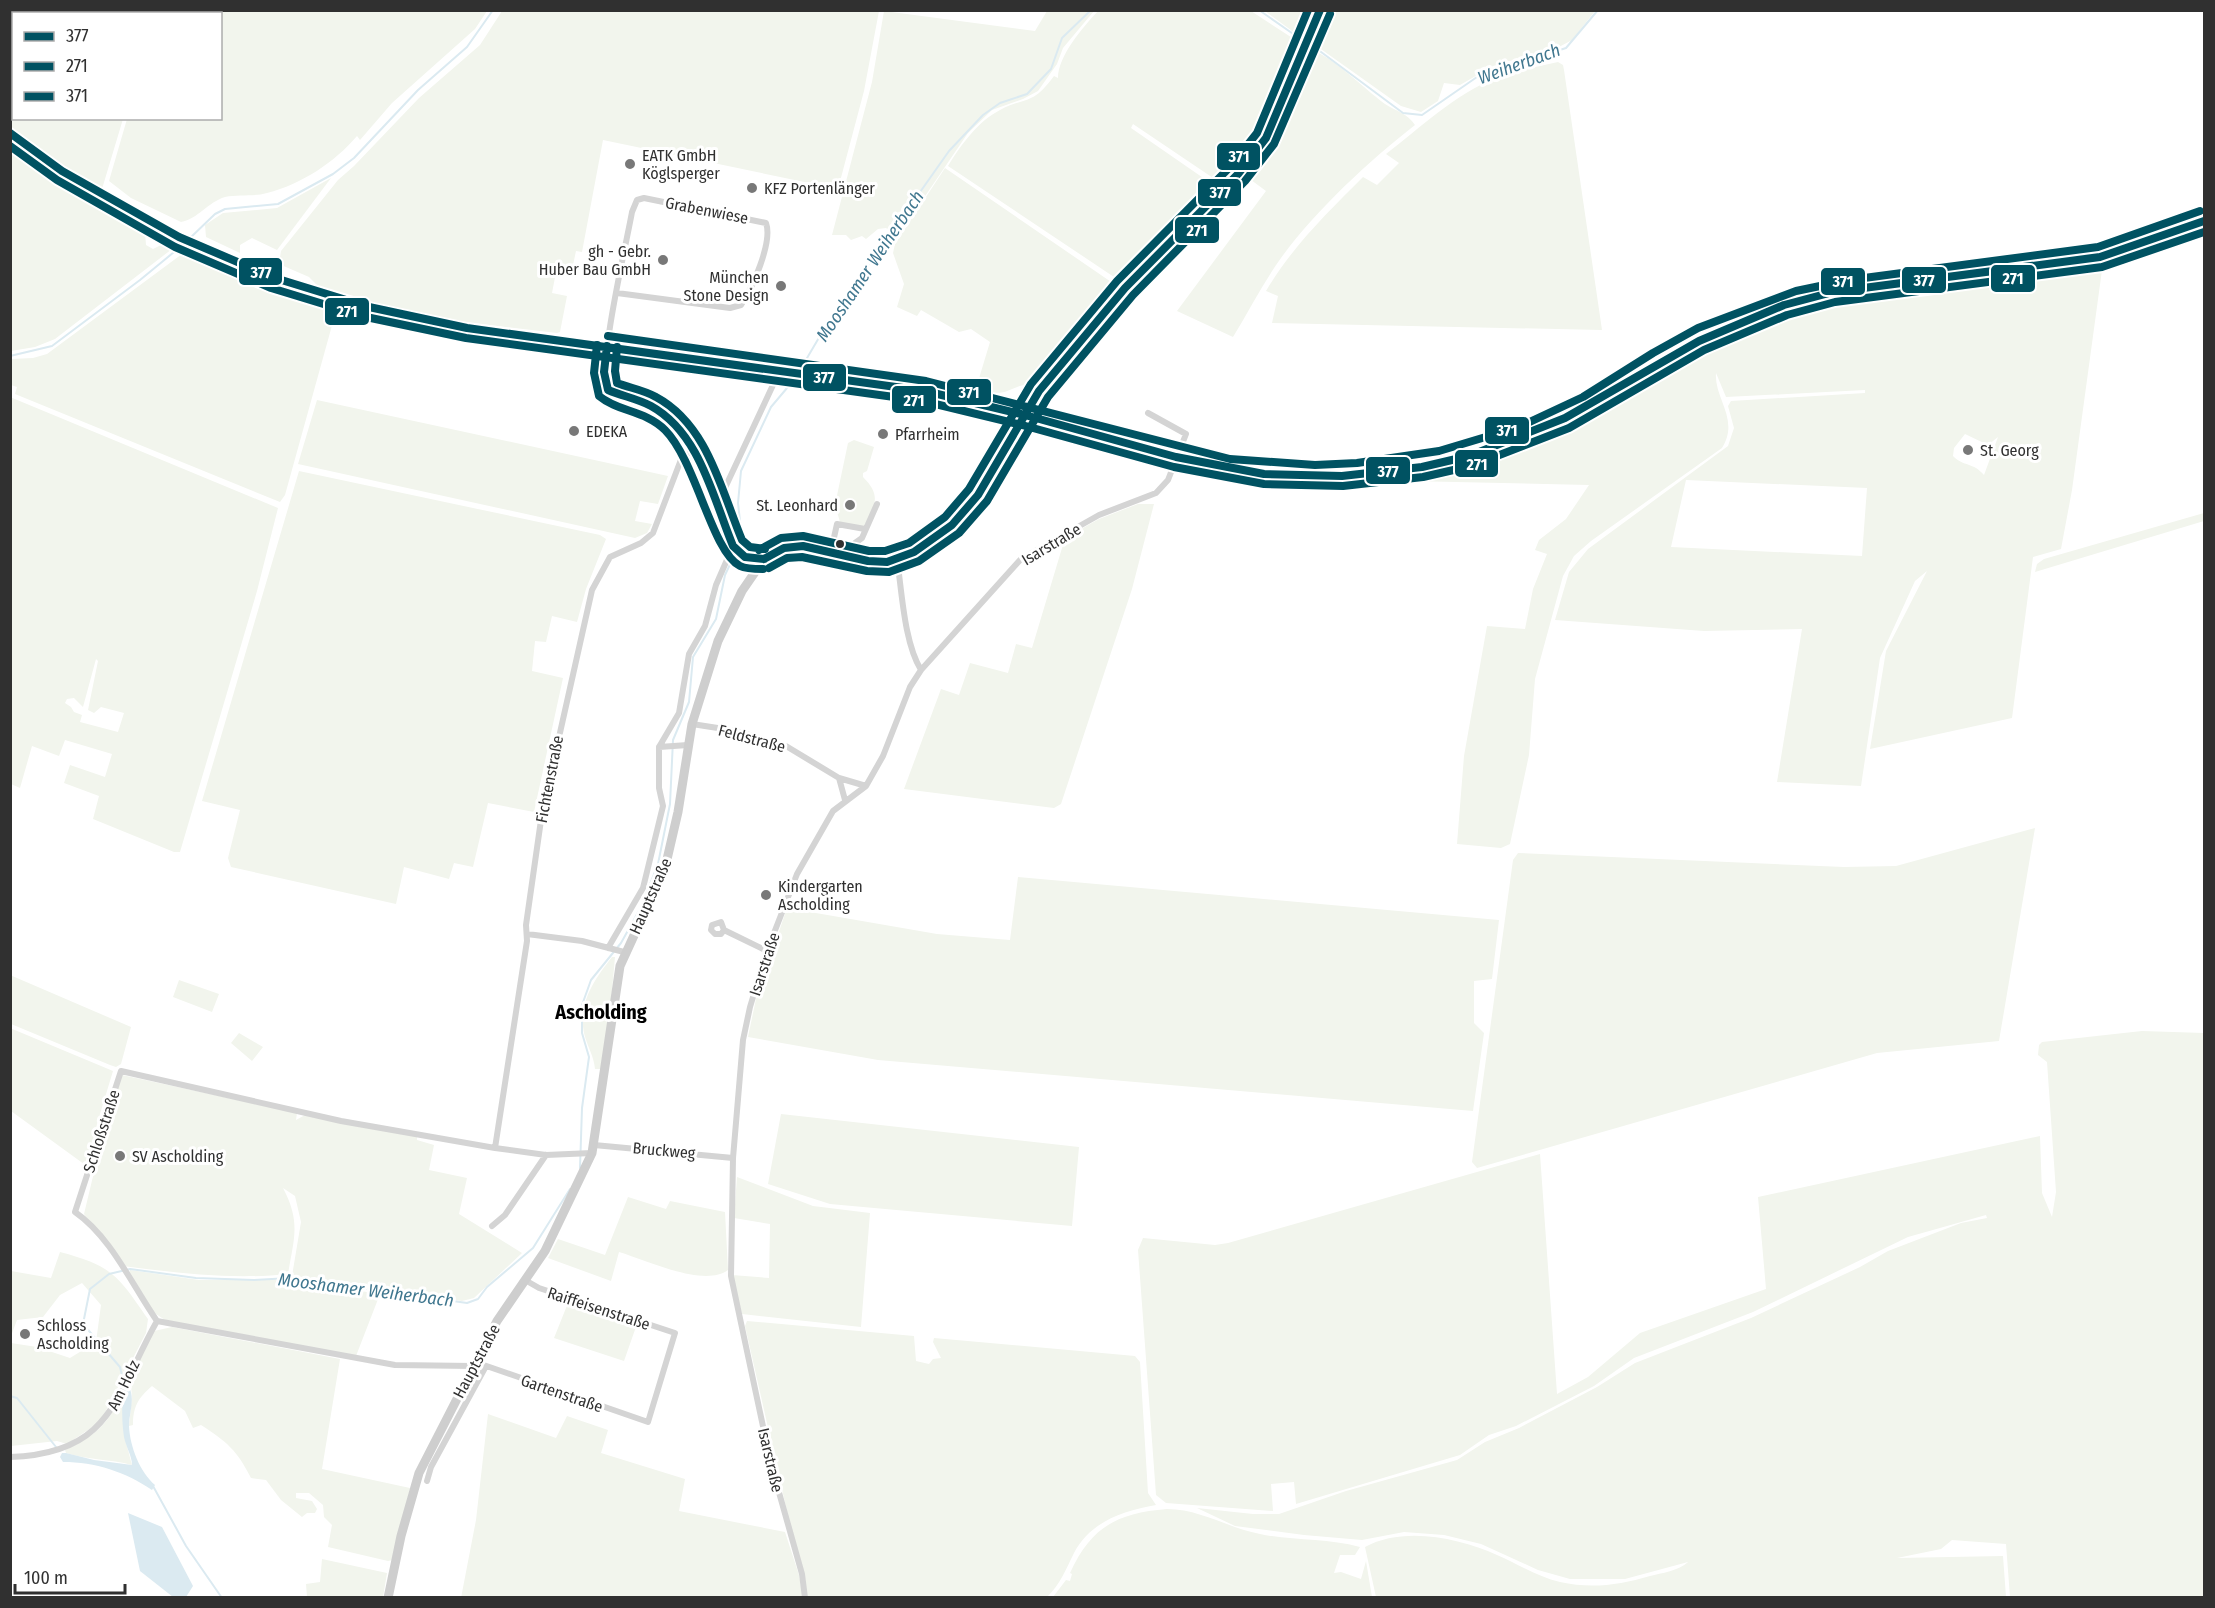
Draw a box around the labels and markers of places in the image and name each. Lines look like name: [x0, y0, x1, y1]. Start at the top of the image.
place label: EATK GmbH Köglsperger: [642, 146, 720, 183]
marker: EATK GmbH Köglsperger: [623, 157, 637, 171]
place label: KFZ Portenlänger: [764, 179, 875, 198]
marker: KFZ Portenlänger: [745, 181, 759, 195]
place label: gh - Gebr. Huber Bau GmbH: [539, 242, 651, 279]
marker: gh - Gebr. Huber Bau GmbH: [656, 253, 670, 267]
place label: München Stone Design: [684, 268, 769, 305]
marker: München Stone Design: [774, 279, 788, 293]
place label: EDEKA: [586, 422, 628, 441]
marker: EDEKA: [567, 424, 581, 438]
place label: Pfarrheim: [895, 425, 960, 444]
marker: Pfarrheim: [876, 427, 890, 441]
place label: St. Georg: [1980, 441, 2039, 460]
marker: St. Georg: [1961, 443, 1975, 457]
place label: St. Leonhard: [756, 496, 838, 515]
marker: St. Leonhard: [843, 498, 857, 512]
unlabelled marker: [834, 538, 846, 550]
place label: Kindergarten Ascholding: [778, 877, 863, 914]
marker: Kindergarten Ascholding: [759, 888, 773, 902]
place label: SV Ascholding: [132, 1147, 224, 1166]
marker: SV Ascholding: [113, 1149, 127, 1163]
place label: Schloss Ascholding: [37, 1316, 109, 1353]
marker: Schloss Ascholding: [18, 1327, 32, 1341]

